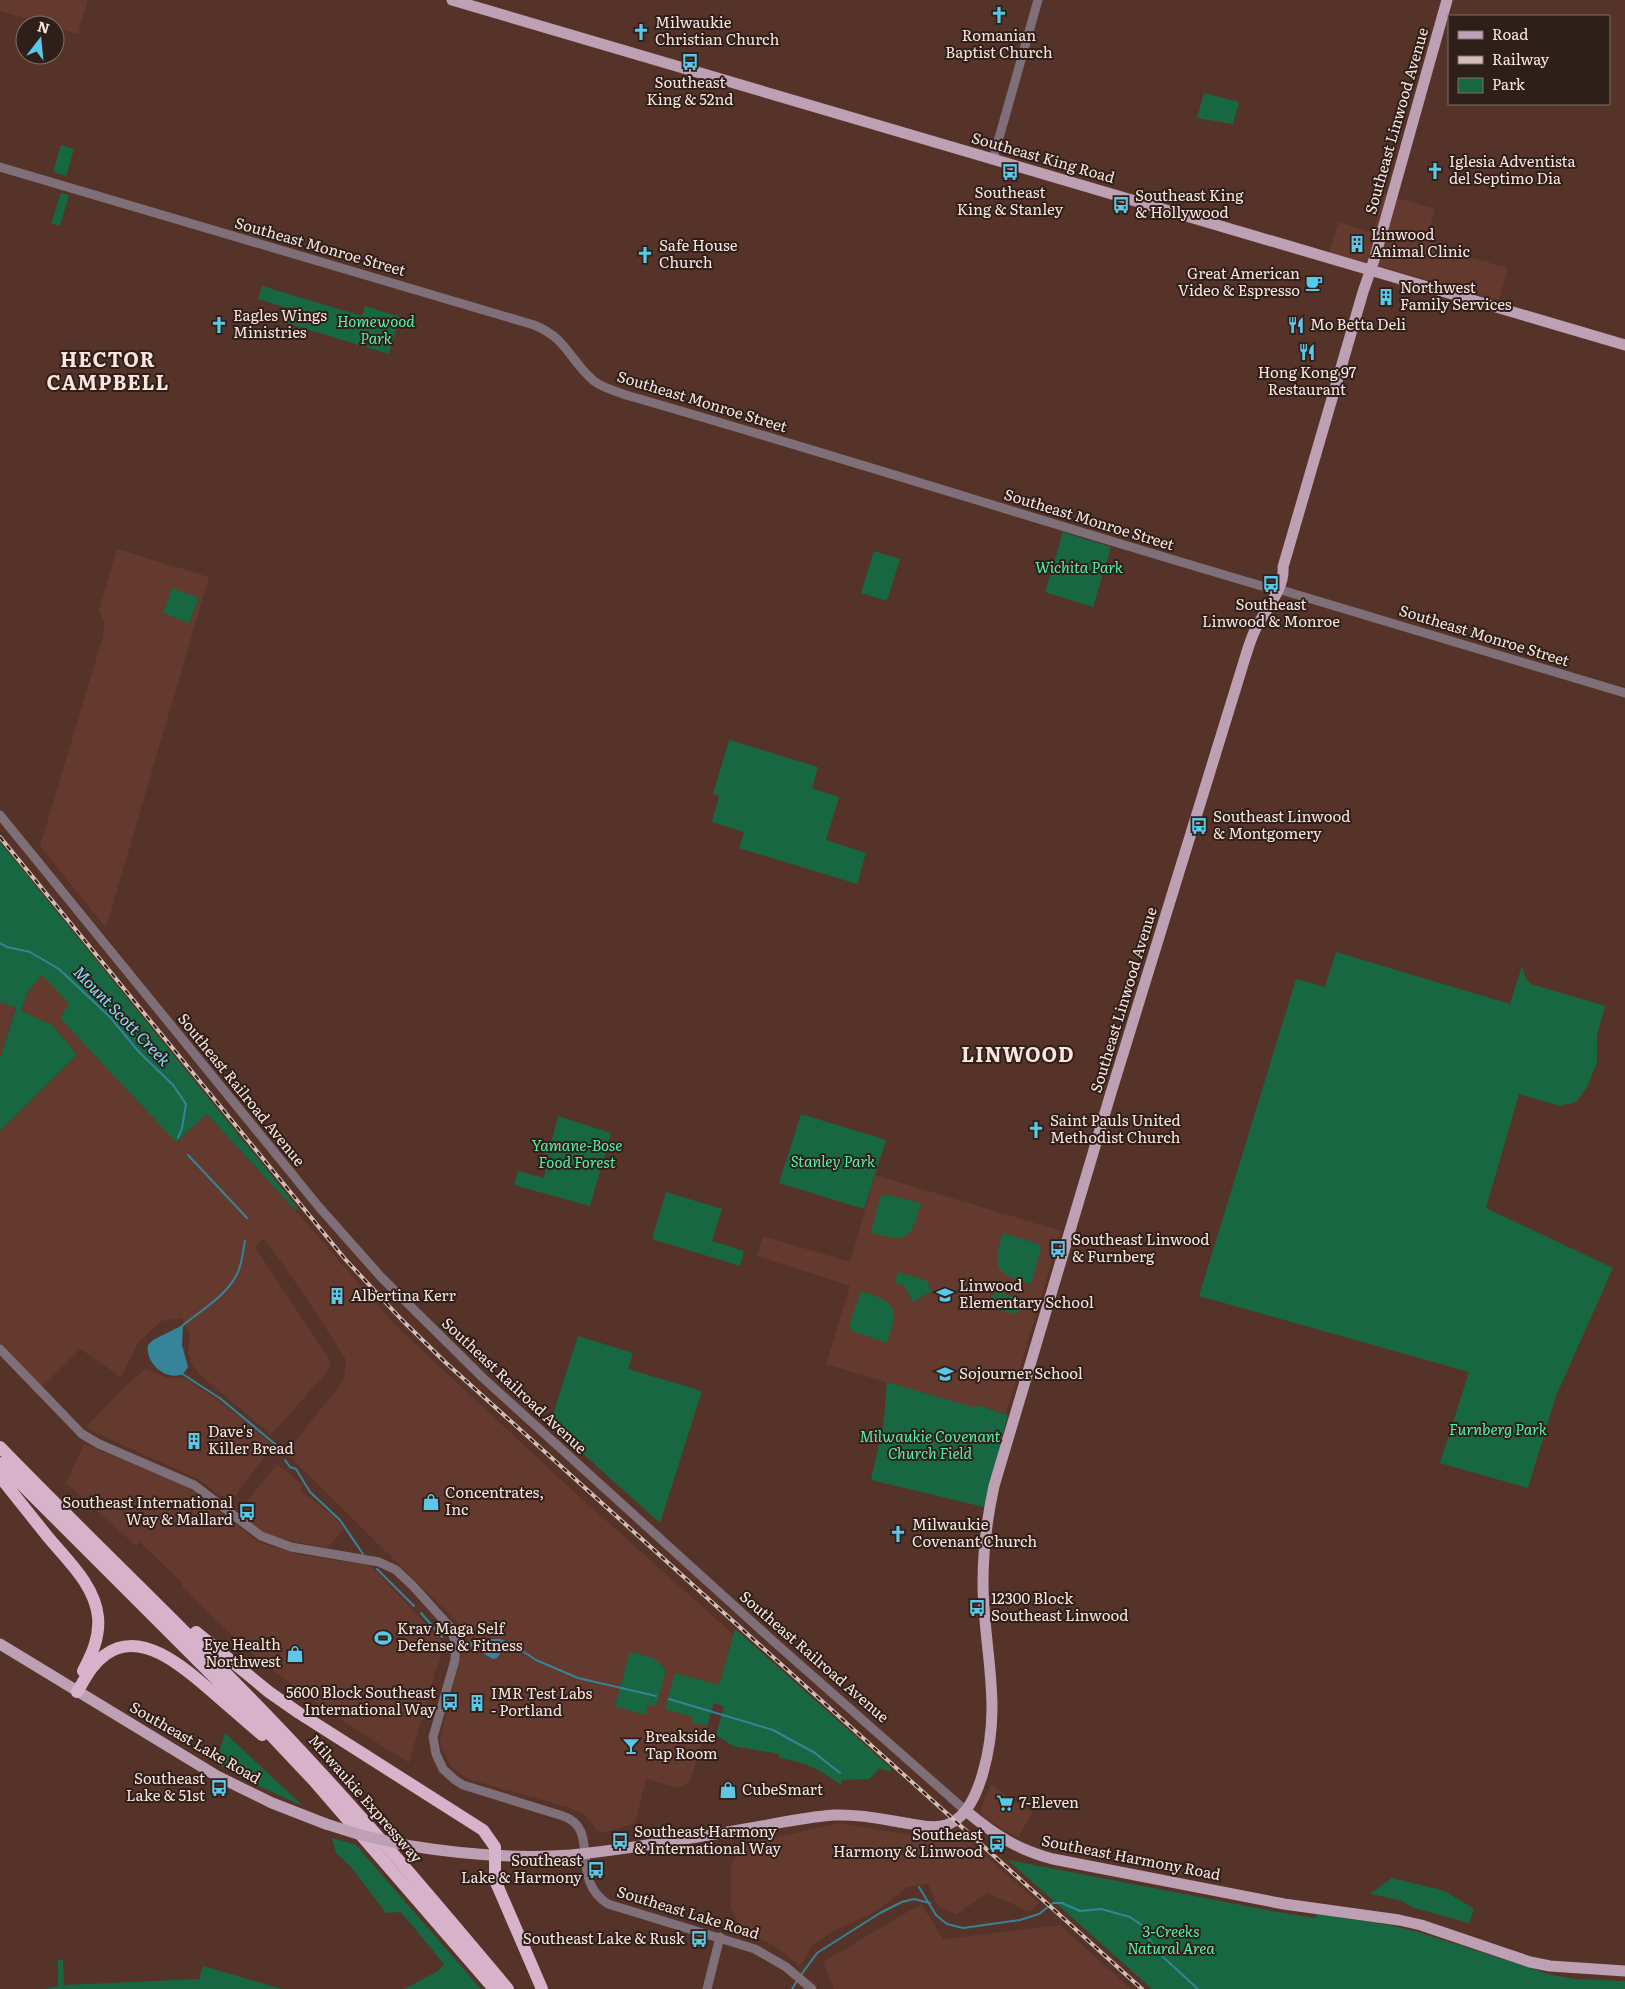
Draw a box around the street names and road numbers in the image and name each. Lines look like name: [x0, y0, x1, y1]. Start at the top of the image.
street label: Southeast Linwood Avenue: [1358, 24, 1433, 217]
street label: Southeast King Road: [969, 125, 1118, 188]
street label: Southeast Monroe Street: [232, 210, 408, 281]
street label: Southeast Monroe Street: [615, 364, 790, 437]
street label: Southeast Monroe Street: [1002, 482, 1177, 555]
street label: Southeast Monroe Street: [1397, 598, 1572, 671]
street label: Southeast Linwood Avenue: [1083, 904, 1162, 1095]
street label: Southeast Railroad Avenue: [173, 1007, 311, 1171]
street label: Southeast Railroad Avenue: [437, 1311, 593, 1459]
street label: Southeast Railroad Avenue: [735, 1584, 895, 1727]
street label: Southeast Lake Road: [126, 1695, 266, 1789]
street label: Milwaukie Expressway: [304, 1729, 429, 1868]
street label: Southeast Harmony Road: [1040, 1828, 1223, 1885]
street label: Southeast Lake Road: [614, 1879, 763, 1944]

